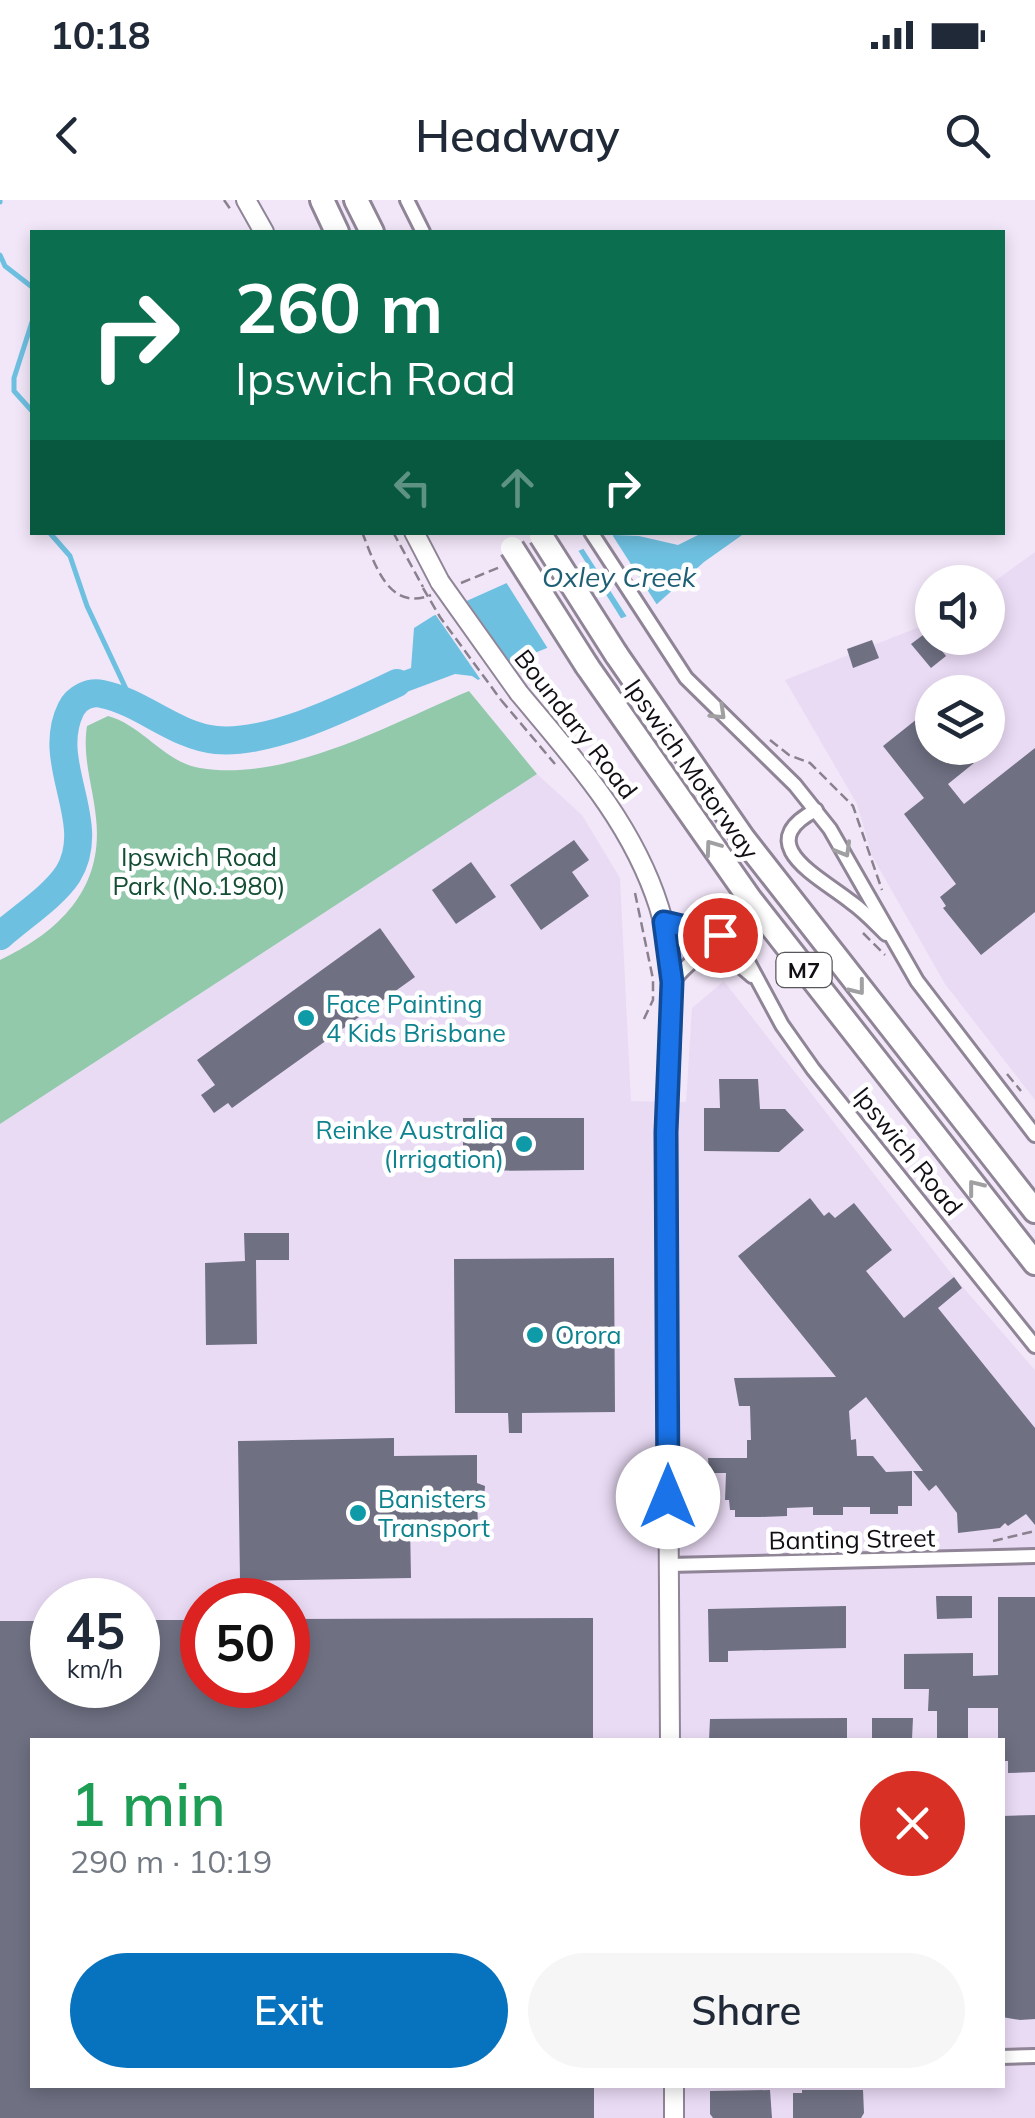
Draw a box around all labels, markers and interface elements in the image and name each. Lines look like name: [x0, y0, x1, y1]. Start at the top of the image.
text: 10:18: [50, 11, 151, 59]
text: Headway: [415, 107, 620, 163]
icon: back: [40, 108, 95, 163]
icon: search: [940, 108, 995, 163]
text: 260 m: [235, 263, 443, 351]
icon: right: [70, 270, 200, 400]
text: Ipswich Road: [235, 350, 516, 406]
icon: left: [385, 460, 440, 515]
icon: ahead: [490, 460, 545, 515]
icon: right: [595, 460, 650, 515]
water label: Oxley Creek: [542, 559, 698, 594]
map controls: [915, 565, 1005, 765]
button: sound: [915, 565, 1005, 655]
street label: Boundary Road: [508, 643, 644, 805]
street label: Ipswich Motorway: [619, 673, 766, 865]
button: layers: [915, 675, 1005, 765]
one-way arrow: [707, 701, 726, 719]
one-way arrow: [832, 839, 851, 857]
one-way arrow: [706, 840, 723, 858]
park label: Ipswich Road Park (No.1980): [112, 841, 286, 901]
pin: [678, 893, 763, 978]
icon: arrive: [693, 908, 748, 963]
road number: M7: [776, 953, 832, 987]
one-way arrow: [846, 976, 864, 994]
place label: Face Painting 4 Kids Brisbane: [326, 988, 506, 1048]
marker: Face Painting 4 Kids Brisbane: [295, 1007, 317, 1029]
street label: Ipswich Road: [847, 1080, 970, 1221]
place label: Reinke Australia (Irrigation): [315, 1114, 504, 1174]
marker: Reinke Australia (Irrigation): [513, 1133, 535, 1155]
one-way arrow: [969, 1180, 987, 1198]
place label: Orora: [555, 1319, 621, 1350]
marker: Orora: [524, 1324, 546, 1346]
position arrow: [616, 1445, 720, 1549]
place label: Banisters Transport: [378, 1483, 490, 1543]
marker: Banisters Transport: [347, 1502, 369, 1524]
street label: Banting Street: [768, 1522, 936, 1555]
speed limit sign: 50: [180, 1578, 310, 1708]
text: 45: [65, 1599, 125, 1662]
text: km/h: [67, 1653, 123, 1684]
text: 1 min: [70, 1766, 226, 1841]
button: close: [860, 1771, 965, 1876]
text: 290 m · 10:19: [70, 1841, 272, 1881]
button: Exit: [70, 1953, 508, 2068]
button: Share: [528, 1953, 965, 2068]

